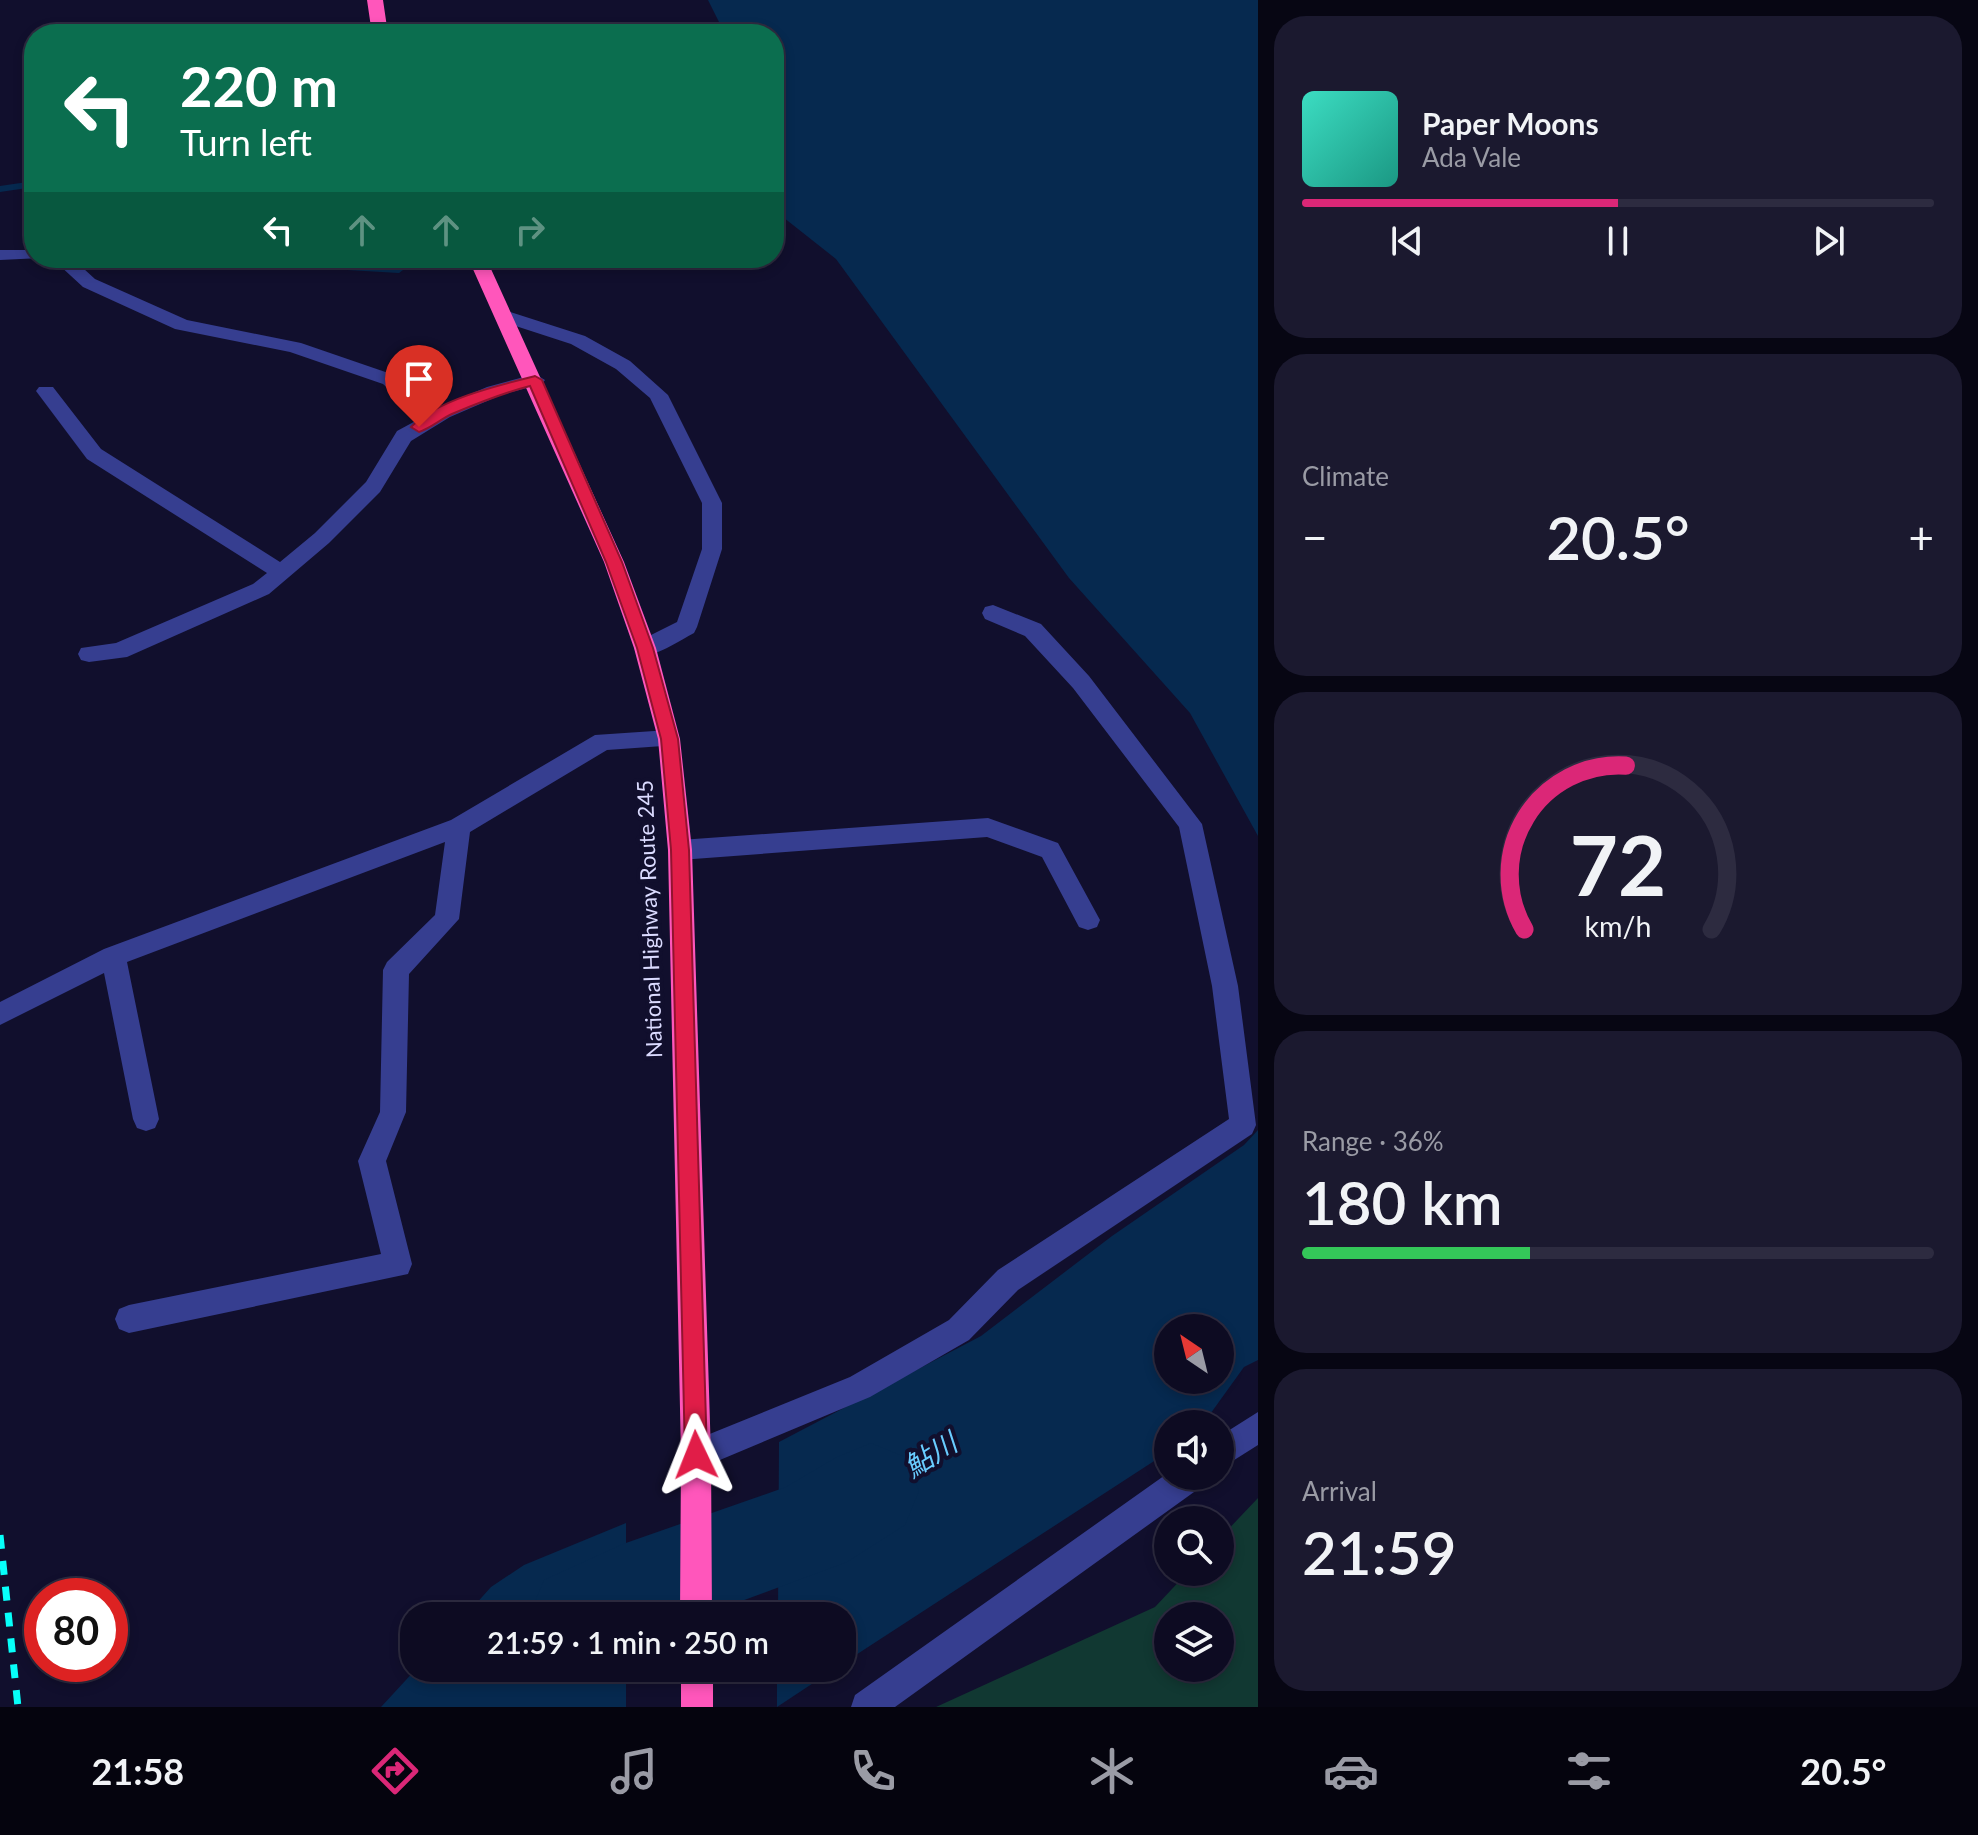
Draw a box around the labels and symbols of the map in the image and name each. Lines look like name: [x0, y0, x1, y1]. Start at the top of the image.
pin: [385, 345, 453, 427]
street label: National Highway Route 245: [631, 779, 667, 1059]
north arrow: [1154, 1314, 1234, 1394]
position arrow: [654, 1413, 738, 1497]
water label: 鮎川: [897, 1423, 965, 1483]
speed limit sign: 80: [24, 1578, 128, 1682]

